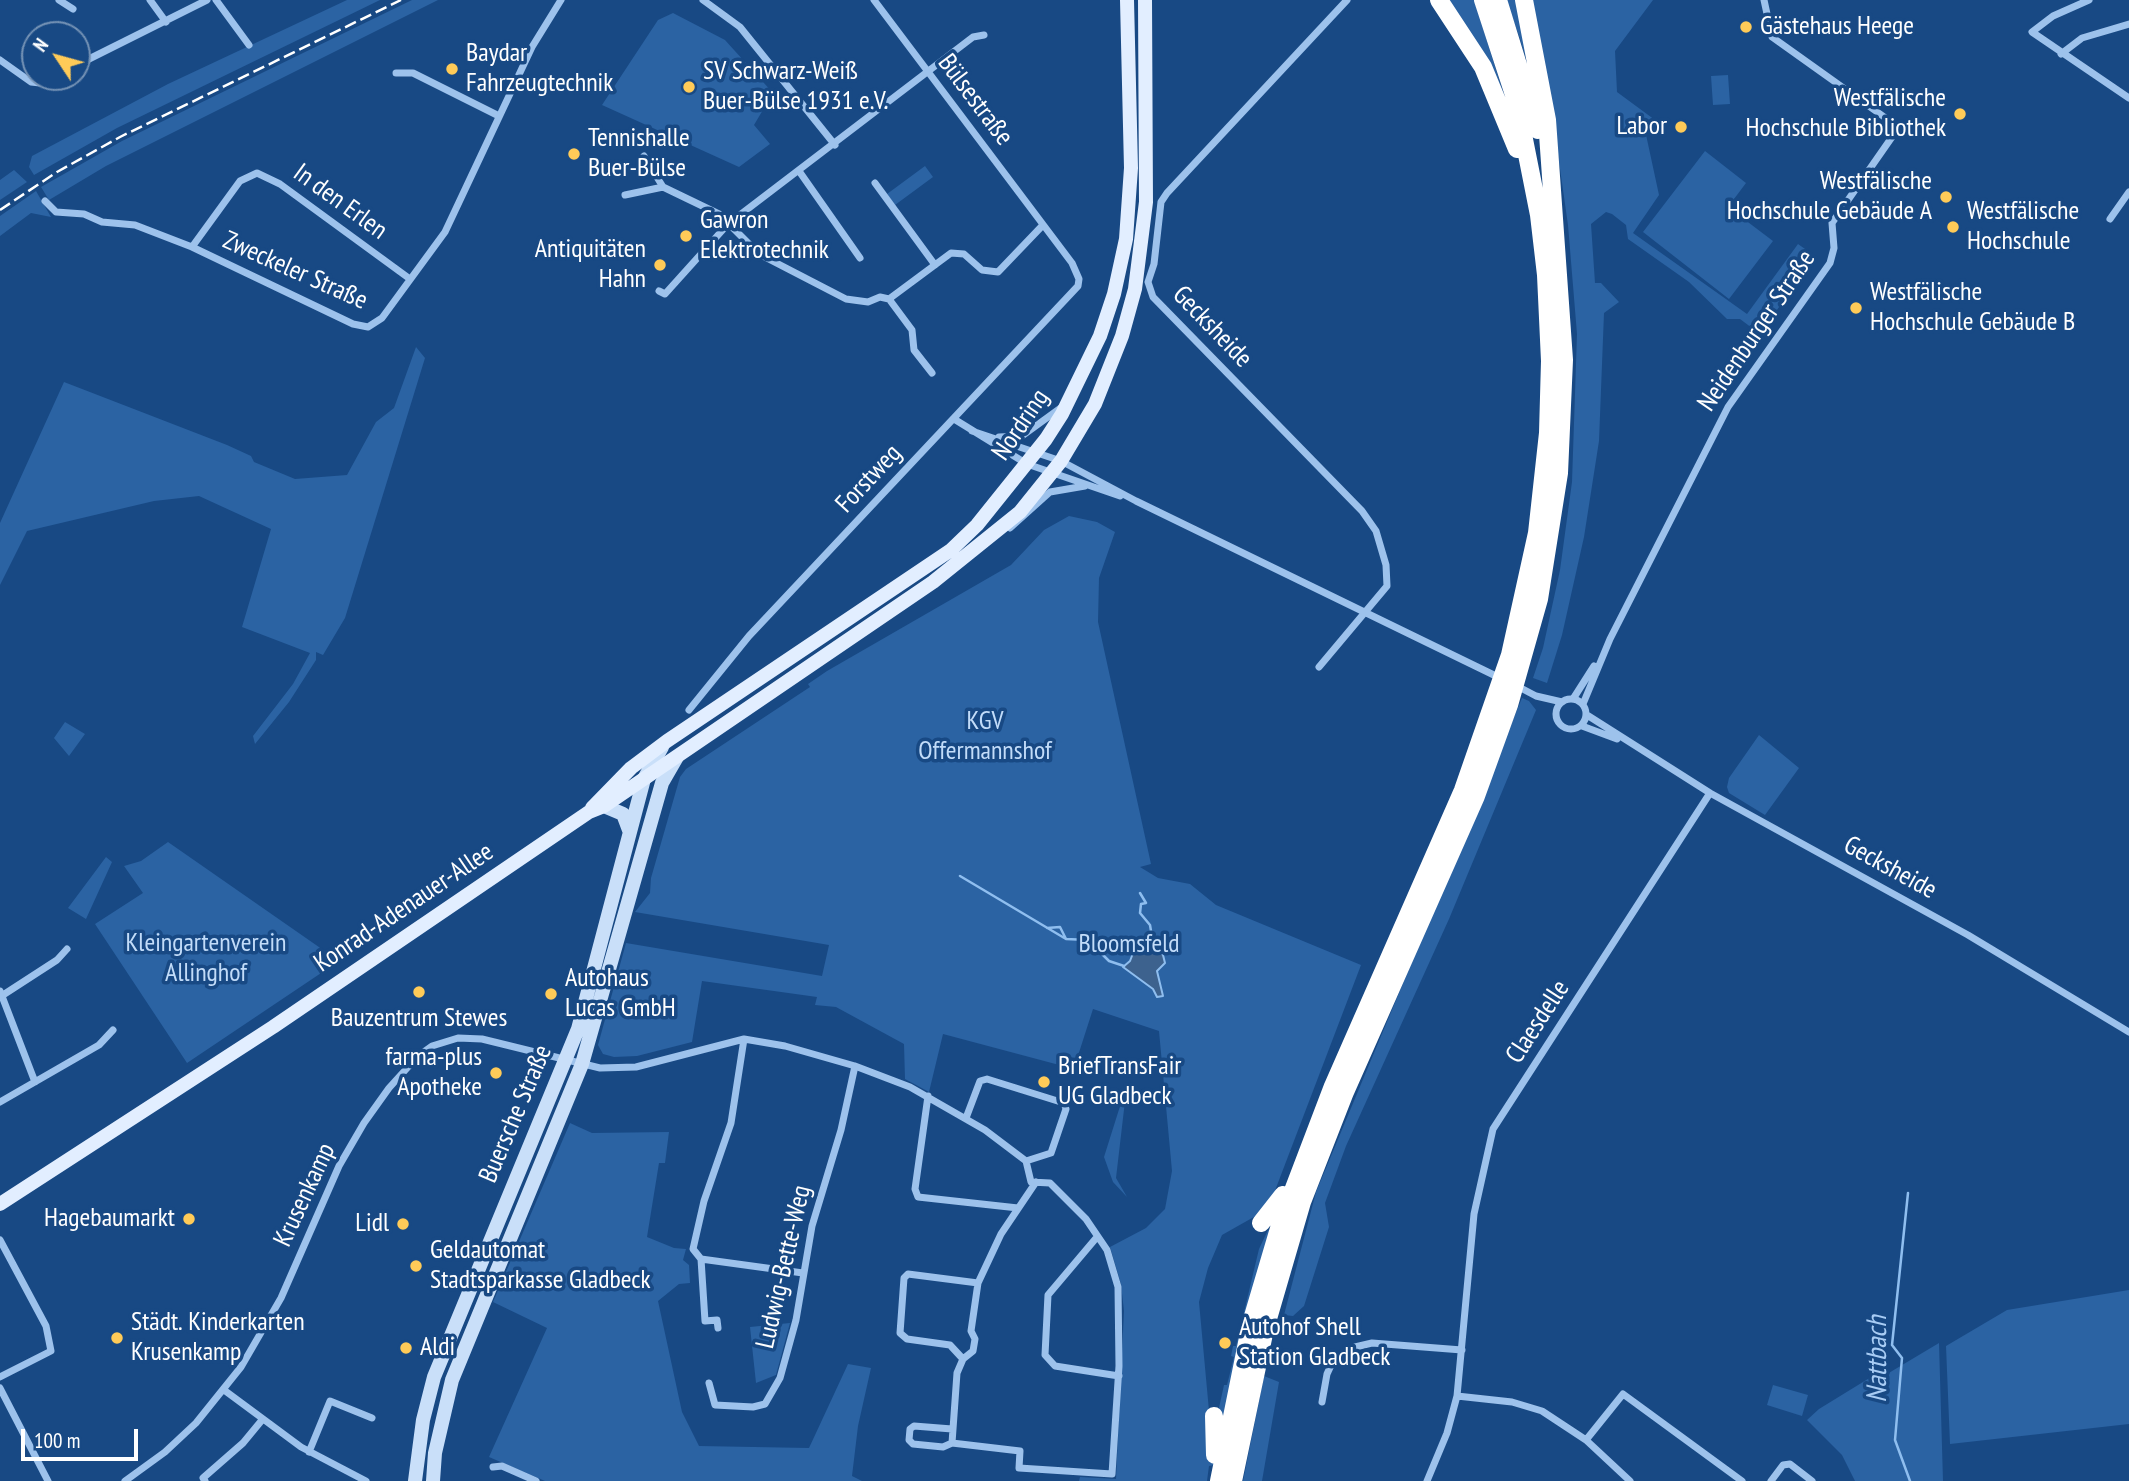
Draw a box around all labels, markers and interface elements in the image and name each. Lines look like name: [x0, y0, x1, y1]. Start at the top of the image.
place label: Gästehaus Heege: [1760, 11, 1914, 43]
marker: Gästehaus Heege: [1738, 19, 1754, 35]
north arrow: [21, 21, 91, 91]
text: N: [28, 34, 53, 56]
place label: Baydar Fahrzeugtechnik: [466, 38, 613, 100]
street label: Bülsestraße: [931, 48, 1019, 152]
place label: SV Schwarz-Weiß Buer-Bülse 1931 e.V.: [703, 56, 888, 118]
marker: Baydar Fahrzeugtechnik: [444, 61, 460, 77]
marker: SV Schwarz-Weiß Buer-Bülse 1931 e.V.: [681, 79, 697, 95]
place label: Westfälische Hochschule Bibliothek: [1746, 83, 1946, 144]
marker: Westfälische Hochschule Bibliothek: [1952, 106, 1968, 122]
place label: Labor: [1617, 111, 1667, 143]
marker: Labor: [1673, 119, 1689, 135]
place label: Tennishalle Buer-Bülse: [588, 123, 690, 184]
marker: Tennishalle Buer-Bülse: [566, 146, 582, 162]
street label: In den Erlen: [287, 158, 393, 246]
place label: Westfälische Hochschule Gebäude A: [1727, 166, 1932, 228]
marker: Westfälische Hochschule Gebäude A: [1938, 189, 1954, 205]
place label: Westfälische Hochschule: [1967, 196, 2079, 258]
place label: Gawron Elektrotechnik: [700, 205, 829, 266]
marker: Westfälische Hochschule: [1945, 219, 1961, 235]
street label: Zweckeler Straße: [218, 225, 372, 317]
marker: Gawron Elektrotechnik: [678, 228, 694, 244]
place label: Antiquitäten Hahn: [535, 234, 646, 296]
street label: Neidenburger Straße: [1692, 245, 1822, 417]
marker: Antiquitäten Hahn: [652, 257, 668, 273]
place label: Westfälische Hochschule Gebäude B: [1870, 277, 2075, 338]
street label: Gecksheide: [1166, 280, 1258, 374]
marker: Westfälische Hochschule Gebäude B: [1848, 300, 1864, 316]
street label: Nordring: [986, 384, 1056, 466]
street label: Forstweg: [830, 438, 908, 520]
park label: KGV Offermannshof: [918, 706, 1052, 768]
street label: Gecksheide: [1838, 830, 1942, 906]
street label: Konrad-Adenauer-Allee: [309, 837, 499, 979]
park label: Kleingartenverein Allinghof: [126, 928, 286, 990]
park label: Bloomsfeld: [1078, 929, 1180, 961]
place label: Autohaus Lucas GmbH: [565, 963, 676, 1024]
street label: Claesdelle: [1500, 975, 1576, 1069]
marker: Bauzentrum Stewes: [411, 984, 427, 1000]
marker: Autohaus Lucas GmbH: [543, 986, 559, 1002]
place label: Bauzentrum Stewes: [331, 1003, 507, 1035]
street label: Buersche Straße: [473, 1041, 559, 1187]
place label: farma-plus Apotheke: [385, 1042, 482, 1104]
place label: BriefTransFair UG Gladbeck: [1058, 1051, 1181, 1112]
marker: farma-plus Apotheke: [488, 1065, 504, 1081]
marker: BriefTransFair UG Gladbeck: [1036, 1074, 1052, 1090]
street label: Krusenkamp: [268, 1138, 342, 1252]
street label: Ludwig-Bette-Weg: [750, 1182, 818, 1352]
place label: Hagebaumarkt: [44, 1203, 175, 1235]
place label: Lidl: [355, 1208, 389, 1240]
marker: Hagebaumarkt: [181, 1211, 197, 1227]
marker: Lidl: [395, 1216, 411, 1232]
place label: Geldautomat Stadtsparkasse Gladbeck: [430, 1235, 651, 1296]
marker: Geldautomat Stadtsparkasse Gladbeck: [408, 1258, 424, 1274]
place label: Städt. Kinderkarten Krusenkamp: [131, 1307, 305, 1368]
place label: Autohof Shell Station Gladbeck: [1239, 1312, 1390, 1374]
water label: Nattbach: [1861, 1315, 1895, 1403]
marker: Städt. Kinderkarten Krusenkamp: [109, 1330, 125, 1346]
place label: Aldi: [420, 1332, 455, 1364]
marker: Autohof Shell Station Gladbeck: [1217, 1335, 1233, 1351]
marker: Aldi: [398, 1340, 414, 1356]
scale bar: [24, 1414, 142, 1458]
text: 100 m: [34, 1427, 80, 1454]

